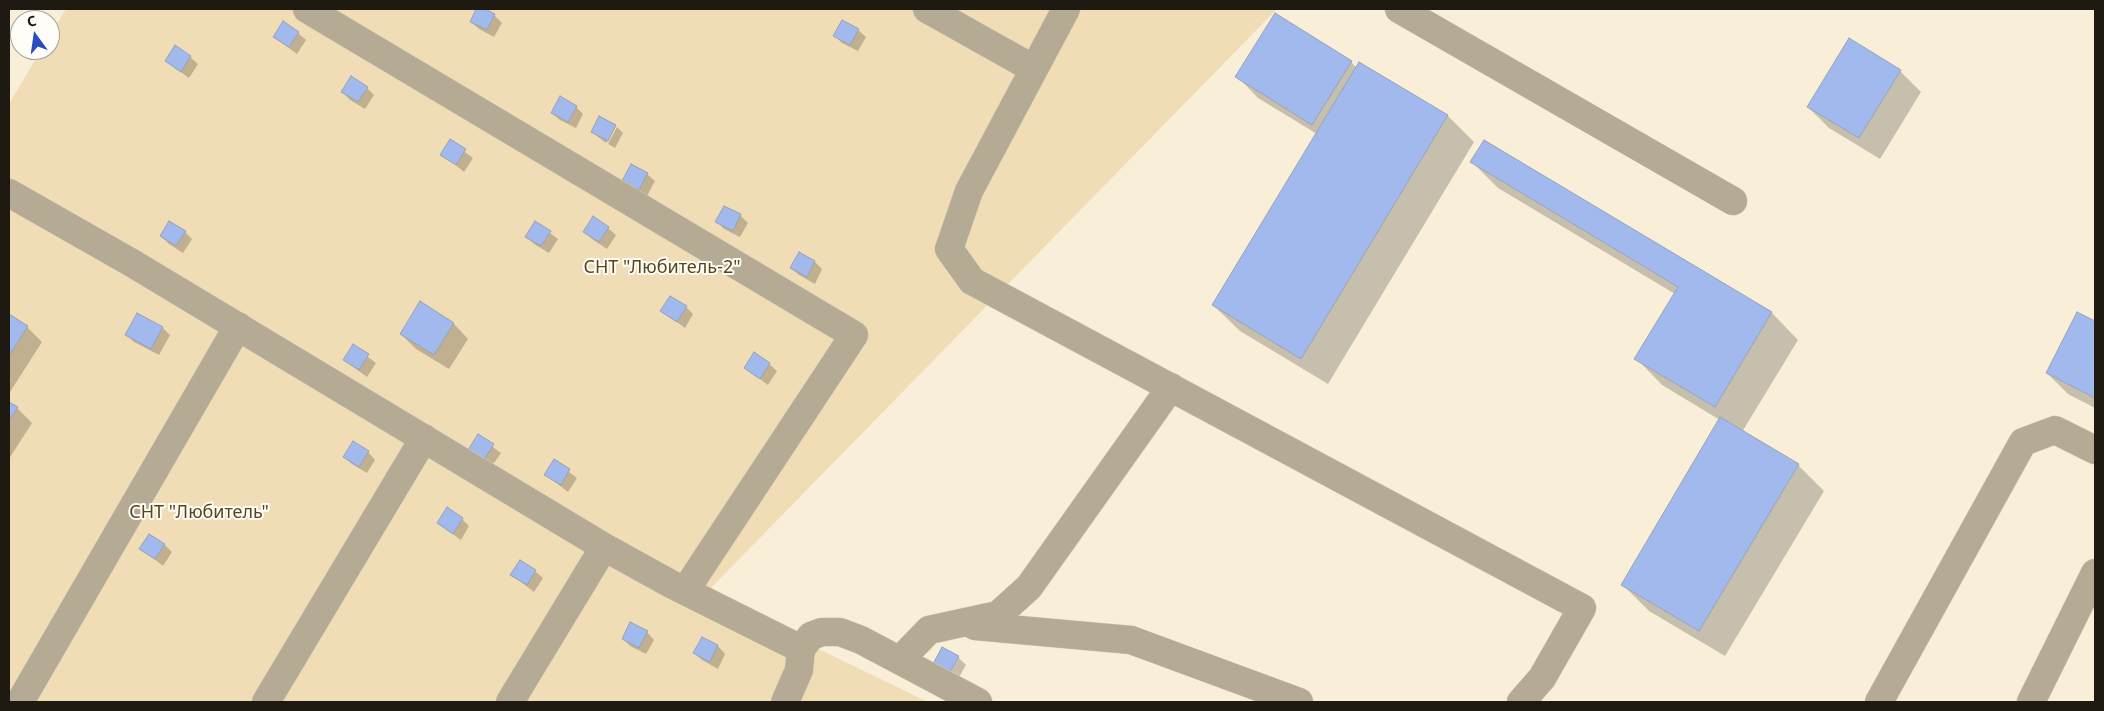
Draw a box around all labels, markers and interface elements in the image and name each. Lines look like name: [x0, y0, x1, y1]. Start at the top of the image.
north arrow: [10, 10, 60, 60]
text: С: [25, 11, 38, 31]
park label: СНТ "Любитель-2": [583, 257, 741, 279]
park label: СНТ "Любитель": [129, 502, 269, 524]

